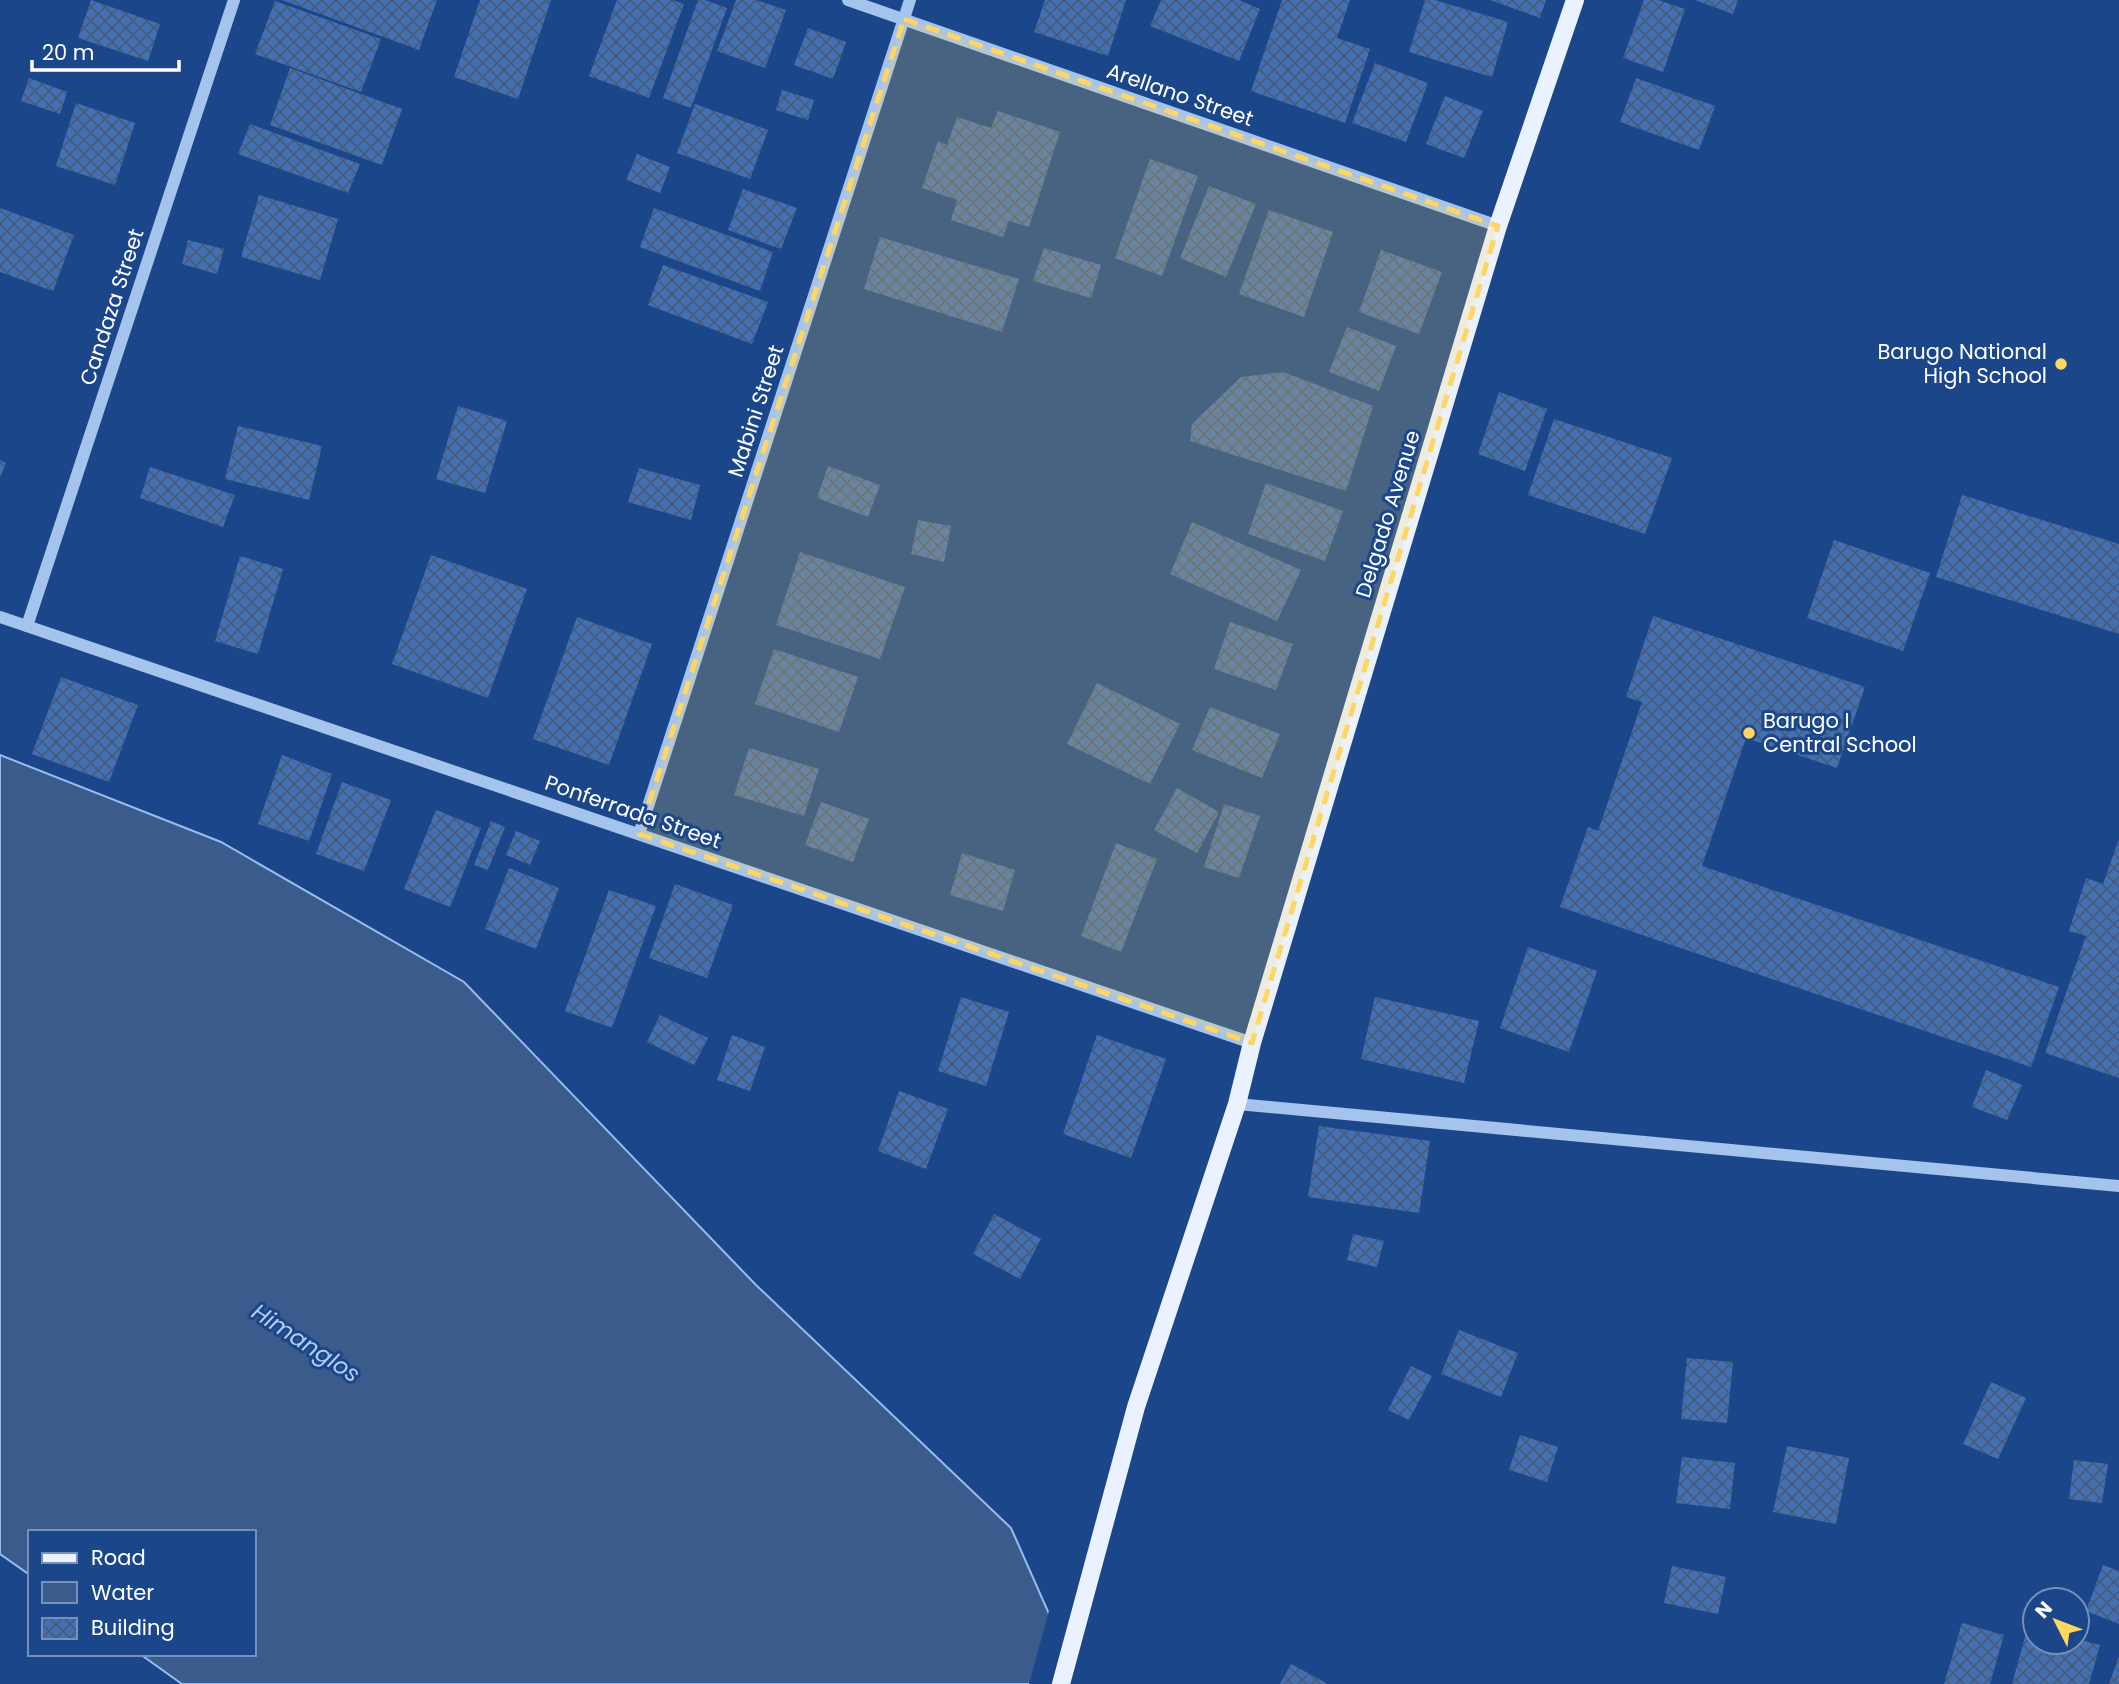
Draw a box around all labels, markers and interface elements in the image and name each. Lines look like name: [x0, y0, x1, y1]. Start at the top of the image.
scale bar: [32, 28, 178, 72]
text: 20 m: [42, 38, 95, 67]
street label: Arellano Street: [1103, 56, 1257, 133]
street label: Candaza Street: [73, 225, 151, 389]
place label: Barugo National High School: [1877, 337, 2047, 390]
street label: Mabini Street: [721, 341, 791, 481]
marker: Barugo National High School: [2053, 356, 2069, 372]
street label: Delgado Avenue: [1348, 427, 1427, 601]
place label: Barugo I Central School: [1763, 706, 1917, 759]
marker: Barugo I Central School: [1741, 725, 1757, 741]
street label: Ponferrada Street: [541, 768, 725, 855]
water label: Himanglos: [246, 1296, 366, 1390]
legend: [28, 1530, 256, 1656]
text: Road: [91, 1543, 146, 1572]
text: Water: [91, 1578, 154, 1607]
north arrow: [2021, 1586, 2091, 1656]
text: N: [2029, 1596, 2059, 1624]
text: Building: [91, 1613, 175, 1642]

